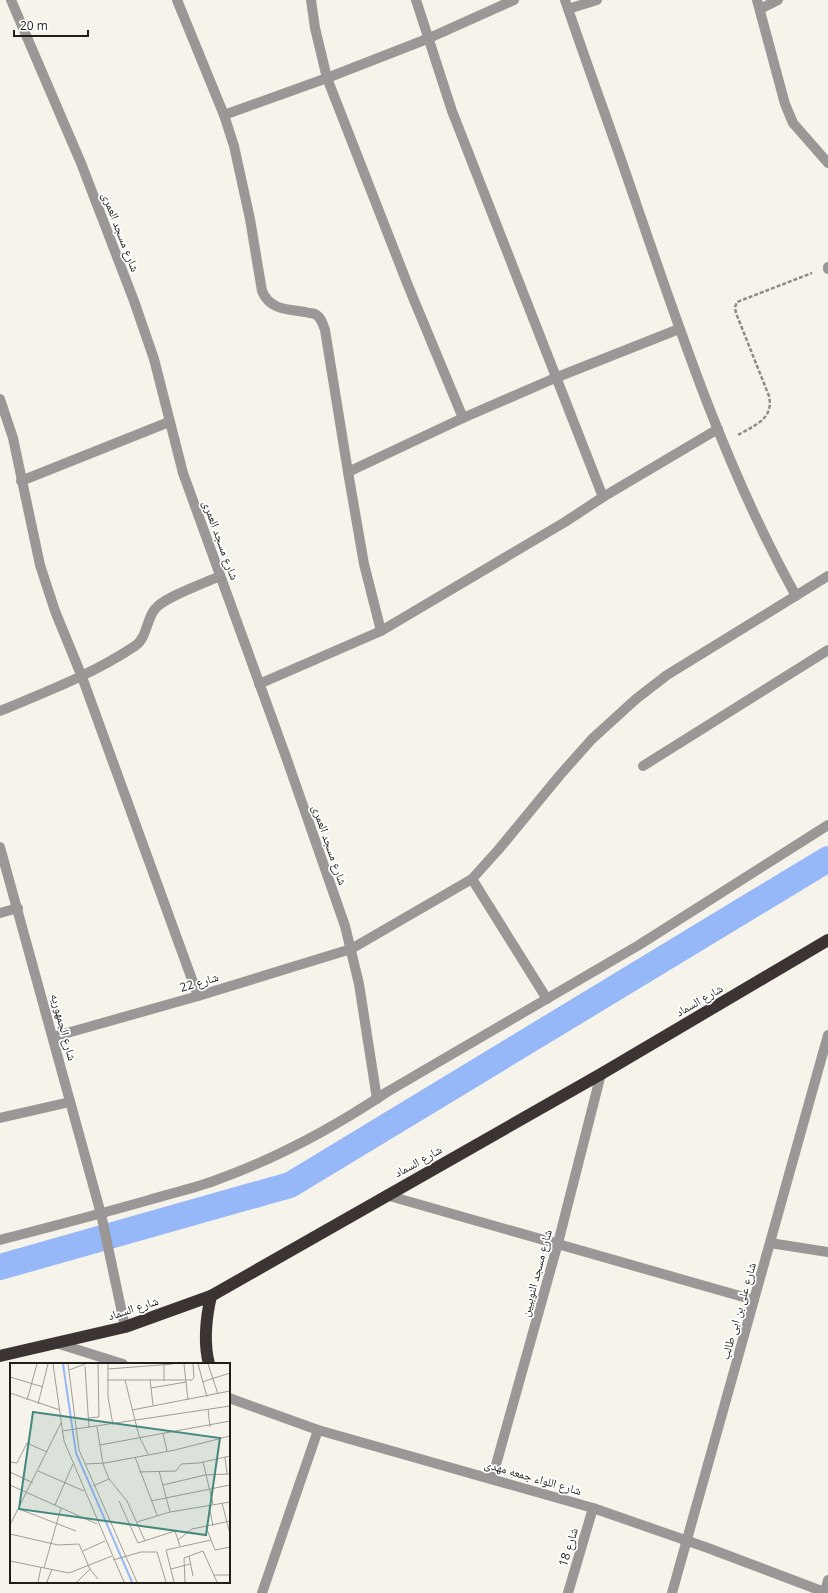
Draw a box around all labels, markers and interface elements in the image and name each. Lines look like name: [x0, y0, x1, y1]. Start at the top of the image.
scale bar: [14, 12, 88, 38]
text: 20 m: [20, 17, 48, 34]
street label: شارع مسجد العمرى: [98, 190, 144, 274]
street label: شارع مسجد العمرى: [199, 498, 243, 582]
street label: شارع مسجد العمرى: [308, 803, 352, 887]
street label: شارع 22: [178, 968, 221, 996]
street label: شارع السماد: [672, 980, 726, 1020]
street label: شارع الجمهوريه: [47, 992, 81, 1062]
street label: شارع السماد: [391, 1141, 445, 1181]
street label: شارع مسجد النوبيين: [516, 1227, 556, 1318]
street label: شارع على بن ابى طالب: [716, 1260, 760, 1362]
street label: شارع السماد: [106, 1292, 161, 1324]
inset map: [10, 1363, 230, 1583]
street label: شارع اللواء جمعه مهدى: [482, 1455, 584, 1499]
street label: شارع 18: [554, 1525, 582, 1568]

